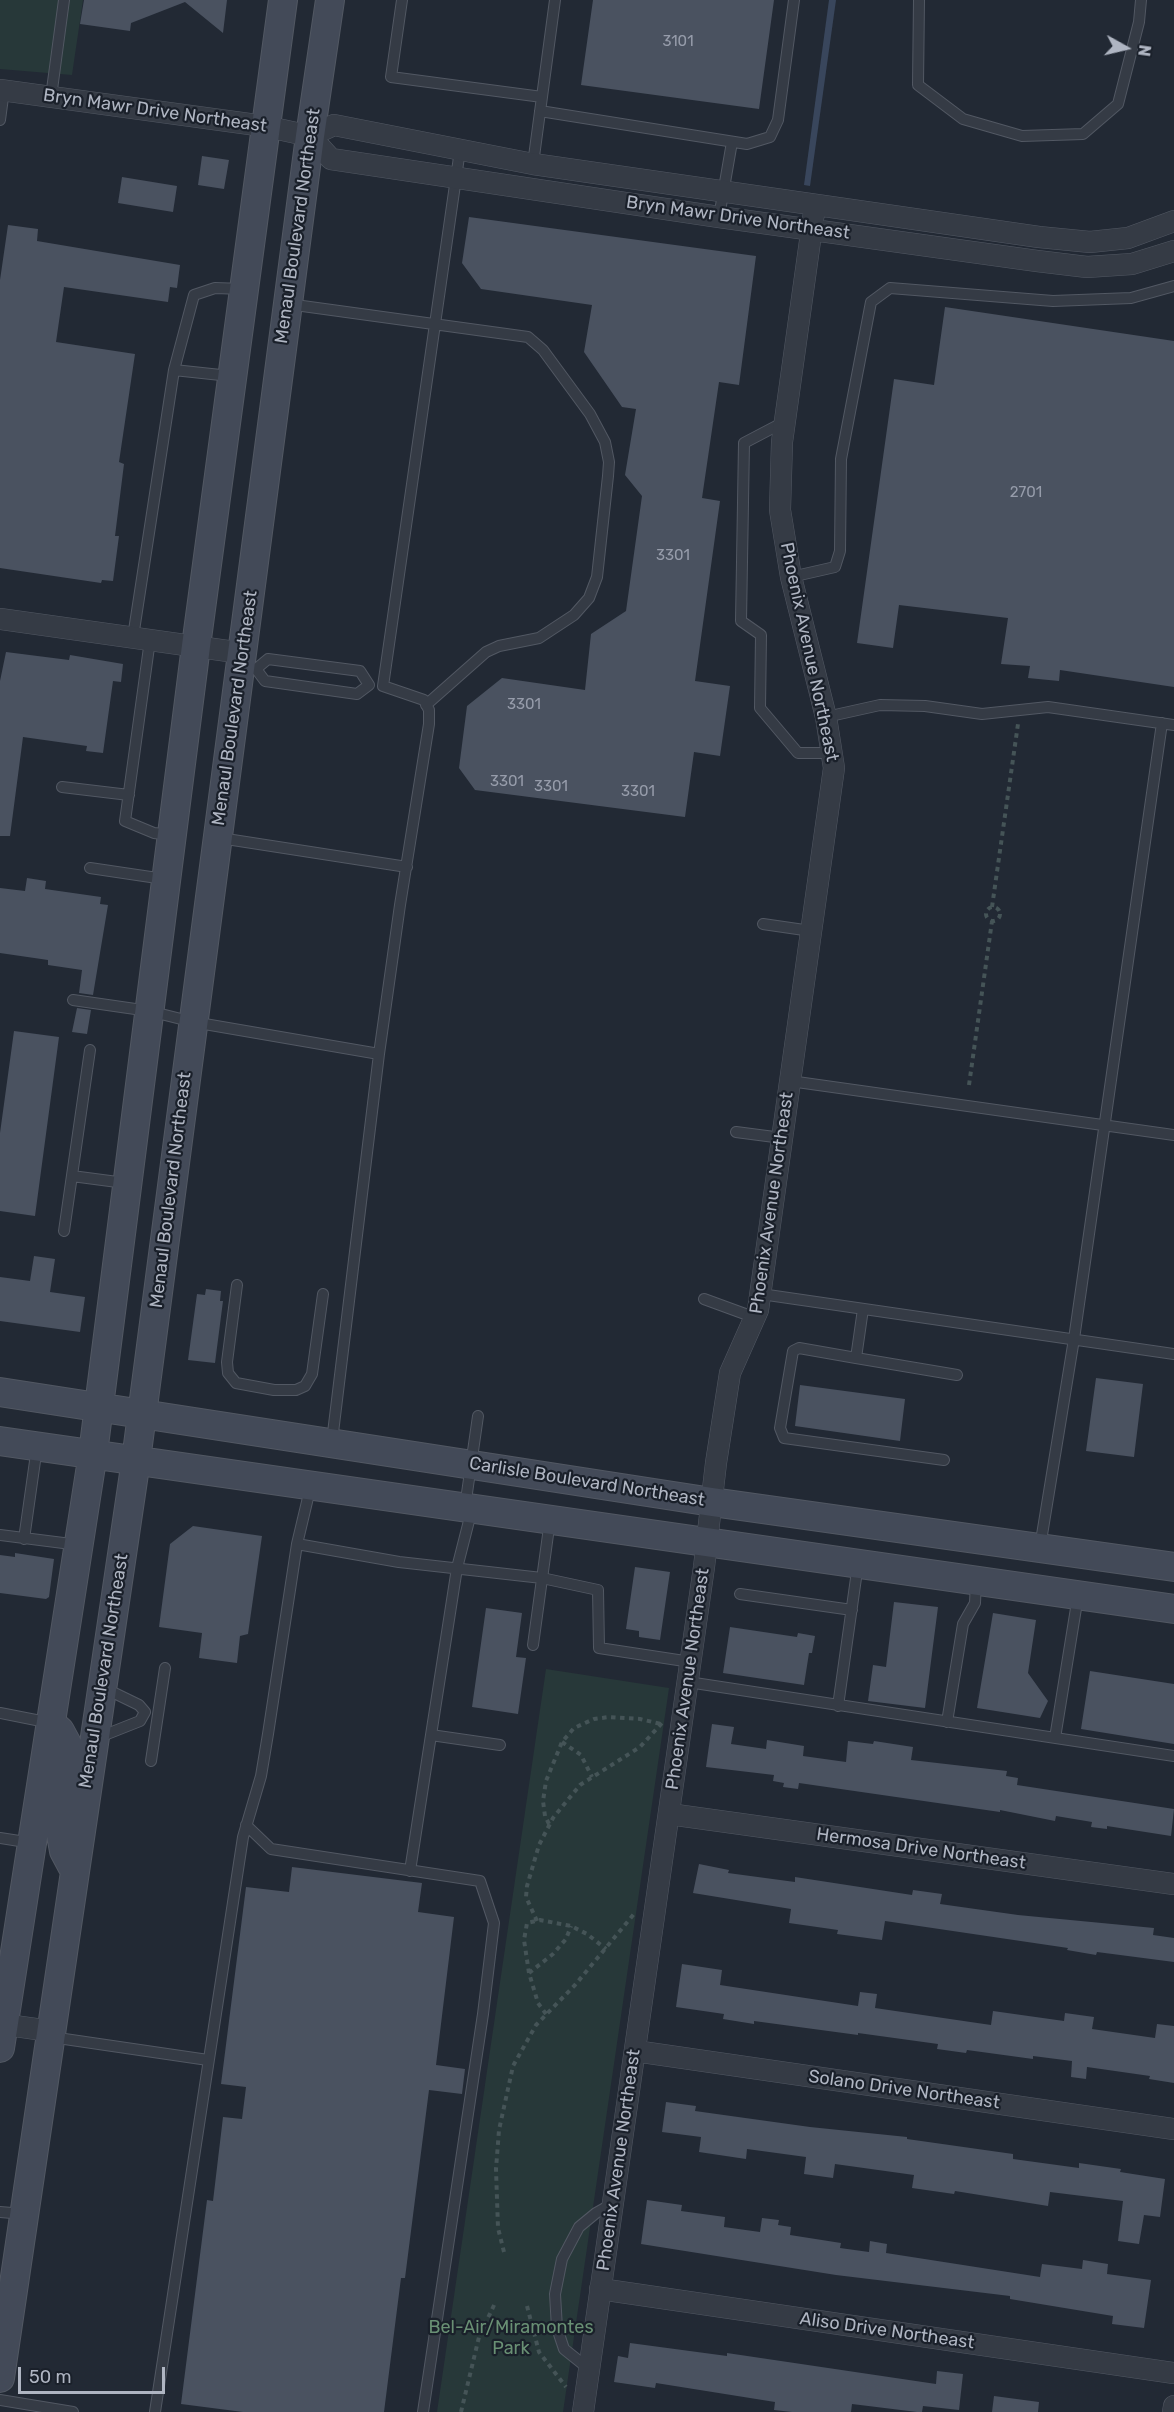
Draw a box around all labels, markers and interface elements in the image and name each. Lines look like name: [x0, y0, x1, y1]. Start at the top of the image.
north arrow: [1096, 18, 1156, 78]
house number: 3101: [662, 33, 694, 51]
text: N: [1134, 44, 1155, 58]
street label: Bryn Mawr Drive Northeast: [42, 85, 268, 137]
street label: Menaul Boulevard Northeast: [271, 107, 325, 345]
street label: Bryn Mawr Drive Northeast: [625, 192, 851, 244]
house number: 2701: [1010, 484, 1042, 502]
street label: Phoenix Avenue Northeast: [775, 540, 843, 764]
house number: 3301: [656, 547, 690, 565]
street label: Menaul Boulevard Northeast: [208, 589, 262, 827]
house number: 3301: [507, 696, 541, 714]
house number: 3301: [490, 773, 524, 791]
house number: 3301: [534, 778, 568, 796]
house number: 3301: [621, 783, 655, 801]
street label: Menaul Boulevard Northeast: [146, 1071, 196, 1309]
street label: Phoenix Avenue Northeast: [746, 1091, 798, 1315]
street label: Carlisle Boulevard Northeast: [468, 1453, 706, 1511]
street label: Menaul Boulevard Northeast: [75, 1552, 133, 1790]
street label: Phoenix Avenue Northeast: [662, 1567, 714, 1791]
street label: Hermosa Drive Northeast: [815, 1824, 1027, 1874]
street label: Phoenix Avenue Northeast: [593, 2048, 645, 2272]
street label: Solano Drive Northeast: [807, 2066, 1001, 2114]
street label: Aliso Drive Northeast: [798, 2308, 976, 2354]
park label: Bel-Air/Miramontes Park: [428, 2317, 594, 2360]
scale bar: [21, 2355, 168, 2393]
text: 50 m: [29, 2366, 72, 2388]

